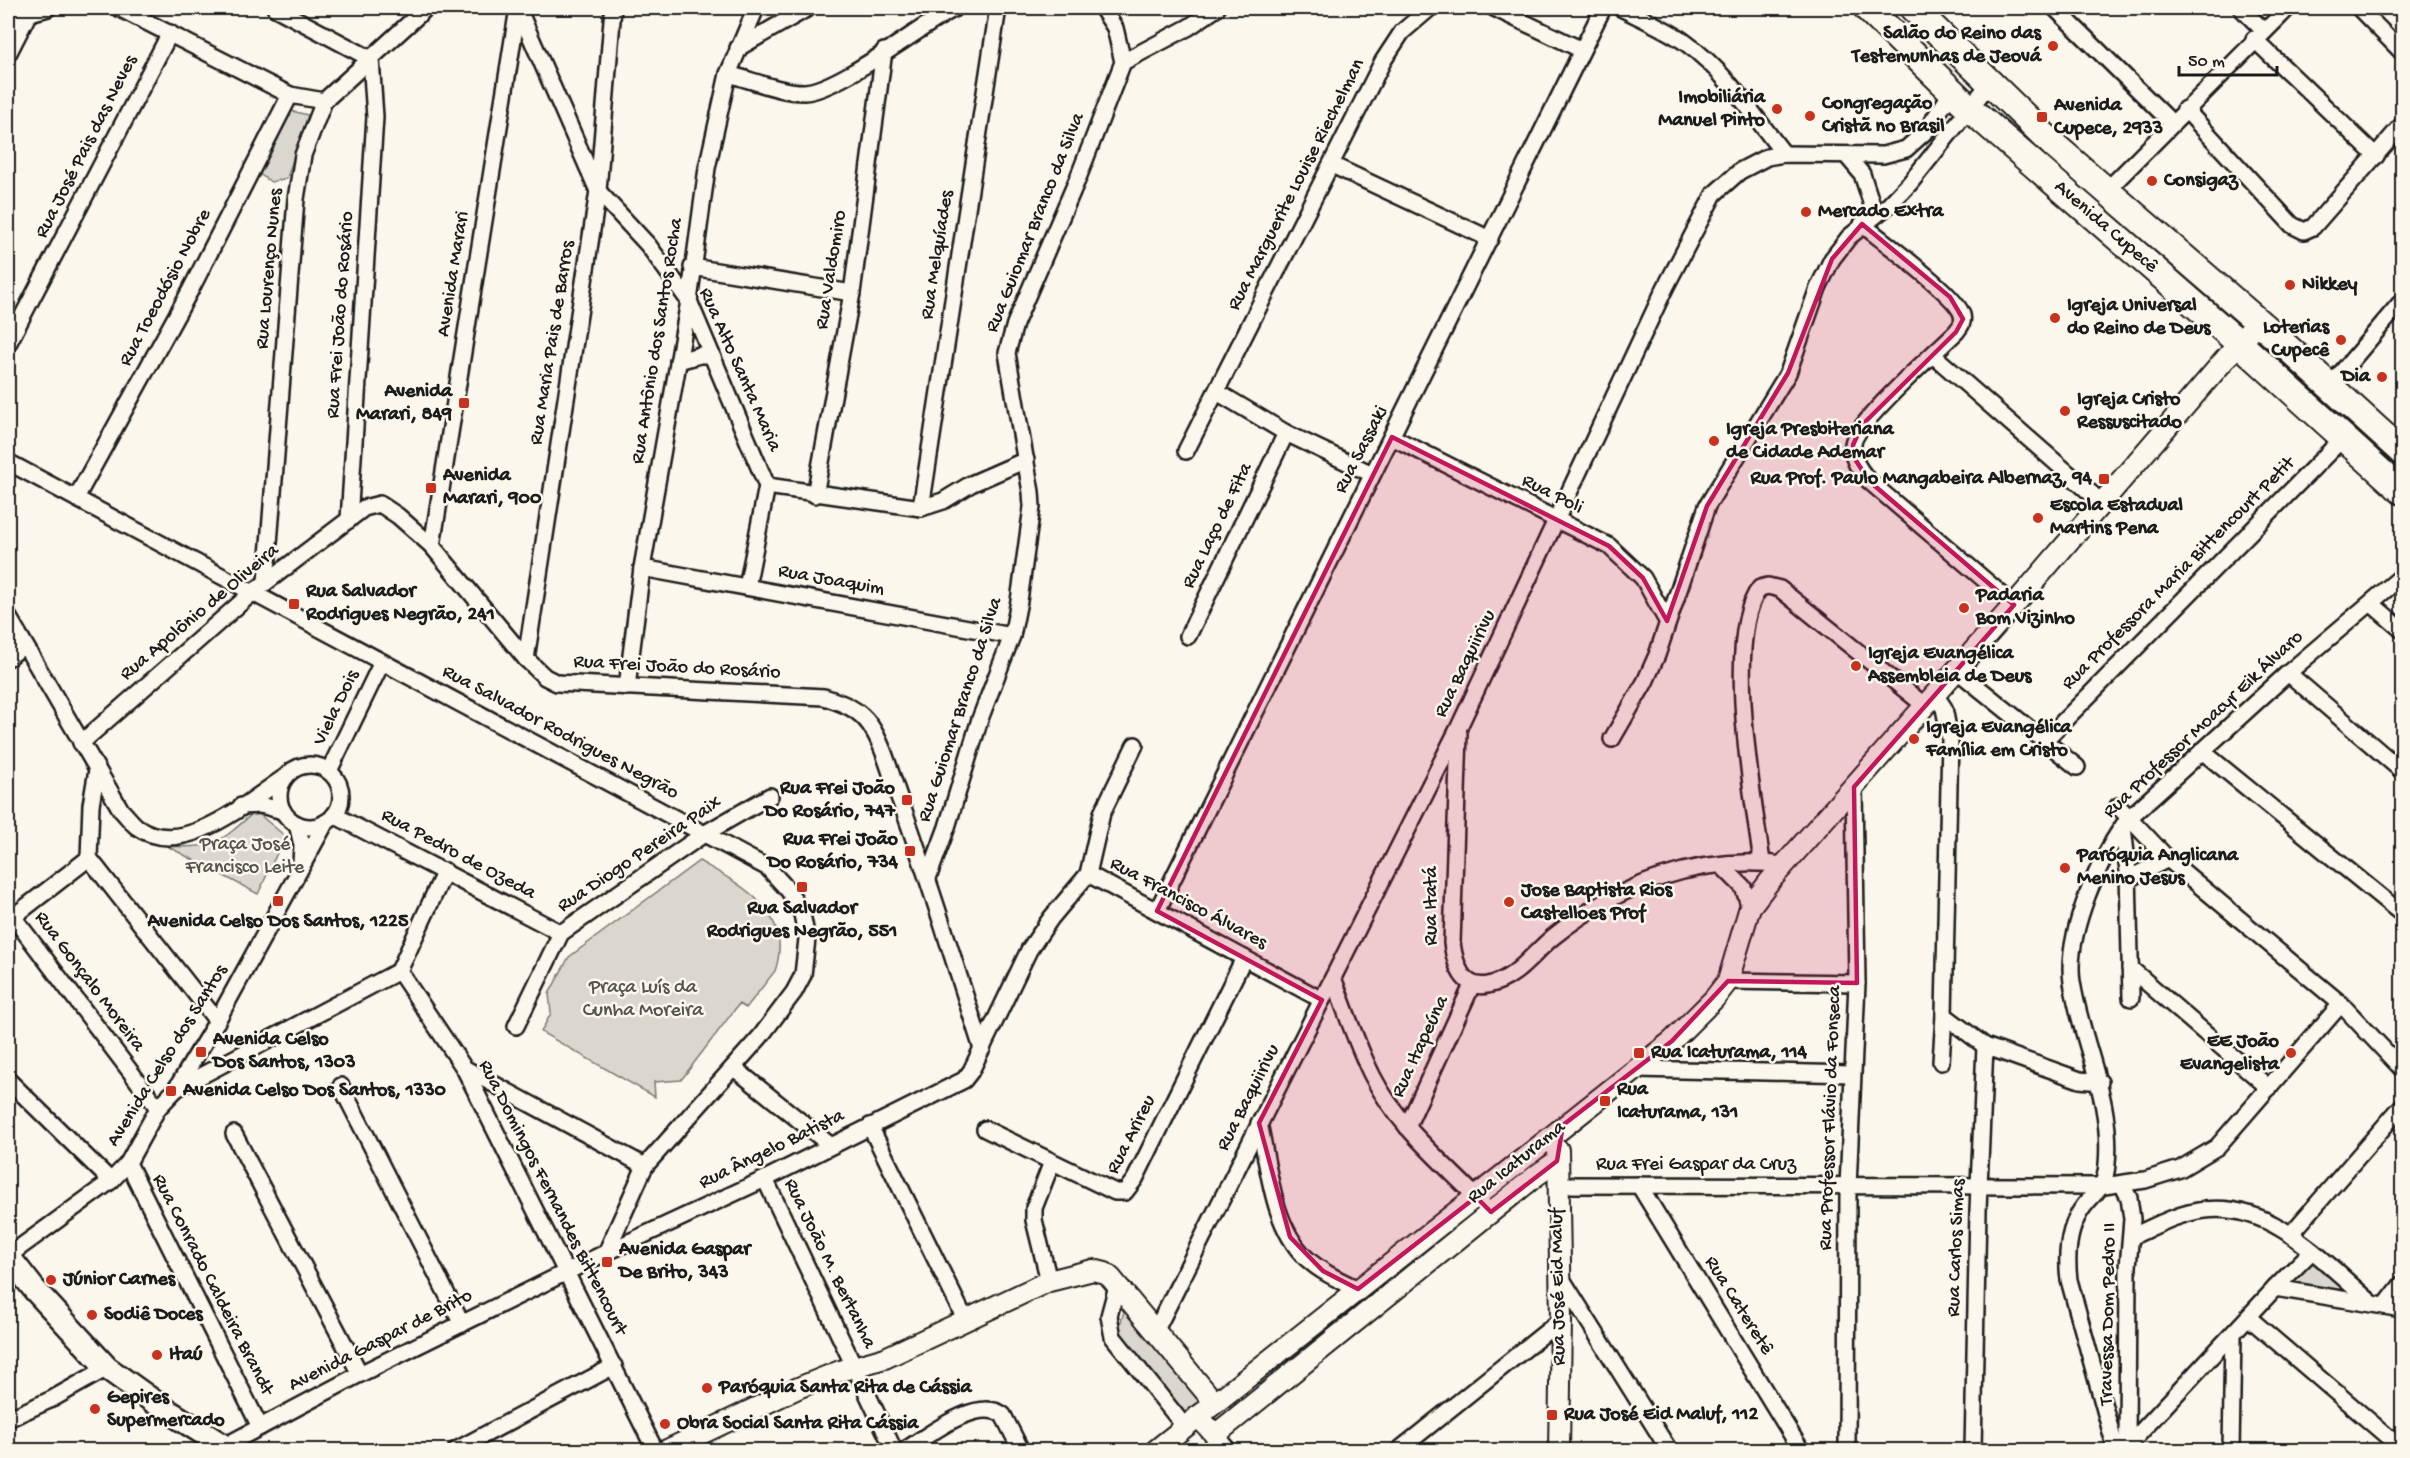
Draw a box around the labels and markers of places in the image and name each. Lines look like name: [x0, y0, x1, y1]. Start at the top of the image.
place label: Salão do Reino das Testemunhas de Jeová: [1850, 23, 2043, 69]
marker: Salão do Reino das Testemunhas de Jeová: [2046, 39, 2060, 53]
place label: Imobiliária Manuel Pinto: [1658, 87, 1766, 133]
place label: Congregação Cristã no Brasil: [1821, 93, 1945, 139]
place label: Avenida Cupece, 2933: [2053, 95, 2163, 141]
marker: Imobiliária Manuel Pinto: [1770, 102, 1784, 116]
marker: Congregação Cristã no Brasil: [1803, 109, 1817, 123]
marker: Avenida Cupece, 2933: [2035, 110, 2049, 124]
place label: Consigaz: [2163, 170, 2239, 193]
marker: Consigaz: [2145, 174, 2159, 188]
place label: Mercado Extra: [1818, 201, 1944, 224]
marker: Mercado Extra: [1799, 205, 1813, 219]
place label: Nikkey: [2302, 274, 2358, 297]
marker: Nikkey: [2283, 278, 2297, 292]
place label: Igreja Universal do Reino de Deus: [2067, 295, 2212, 341]
marker: Igreja Universal do Reino de Deus: [2048, 311, 2062, 325]
place label: Loterias Cupecê: [2263, 317, 2331, 363]
marker: Loterias Cupecê: [2334, 333, 2348, 347]
place label: Dia: [2340, 366, 2371, 389]
marker: Dia: [2375, 370, 2389, 384]
place label: Avenida Marari, 849: [356, 381, 453, 427]
place label: Igreja Cristo Ressuscitado: [2076, 389, 2182, 435]
marker: Avenida Marari, 849: [457, 396, 471, 410]
marker: Igreja Cristo Ressuscitado: [2058, 404, 2072, 418]
place label: Igreja Presbiteriana de Cidade Ademar: [1726, 419, 1894, 465]
marker: Igreja Presbiteriana de Cidade Ademar: [1707, 434, 1721, 448]
place label: Avenida Marari, 900: [442, 465, 542, 511]
place label: Rua Prof. Paulo Mangabeira Albernaz, 94: [1749, 468, 2093, 491]
marker: Rua Prof. Paulo Mangabeira Albernaz, 94: [2097, 472, 2111, 486]
marker: Avenida Marari, 900: [424, 481, 438, 495]
place label: Escola Estadual Martins Pena: [2050, 495, 2184, 541]
marker: Escola Estadual Martins Pena: [2031, 511, 2045, 525]
place label: Rua Salvador Rodrigues Negrão, 241: [305, 581, 495, 627]
place label: Padaria Bom Vizinho: [1975, 585, 2075, 631]
marker: Rua Salvador Rodrigues Negrão, 241: [287, 597, 301, 611]
marker: Padaria Bom Vizinho: [1957, 601, 1971, 615]
place label: Igreja Evangélica Assembleia de Deus: [1867, 643, 2033, 689]
marker: Igreja Evangélica Assembleia de Deus: [1849, 659, 1863, 673]
place label: Igreja Evangélica Família em Cristo: [1925, 717, 2072, 763]
marker: Igreja Evangélica Família em Cristo: [1907, 732, 1921, 746]
place label: Rua Frei João Do Rosário, 747: [762, 778, 897, 824]
marker: Rua Frei João Do Rosário, 747: [900, 793, 914, 807]
place label: Rua Frei João Do Rosário, 734: [765, 829, 899, 875]
marker: Rua Frei João Do Rosário, 734: [903, 844, 917, 858]
place label: Paróquia Anglicana Menino Jesus: [2076, 845, 2239, 891]
marker: Paróquia Anglicana Menino Jesus: [2058, 861, 2072, 875]
marker: Rua Salvador Rodrigues Negrão, 551: [795, 880, 809, 894]
place label: Jose Baptista Rios Castelloes Prof: [1520, 880, 1674, 926]
marker: Avenida Celso Dos Santos, 1225: [271, 894, 285, 908]
marker: Jose Baptista Rios Castelloes Prof: [1502, 895, 1516, 909]
place label: Rua Salvador Rodrigues Negrão, 551: [706, 898, 897, 944]
place label: Avenida Celso Dos Santos, 1225: [147, 911, 409, 934]
place label: Avenida Celso Dos Santos, 1303: [211, 1029, 356, 1075]
place label: EE João Evangelista: [2180, 1031, 2280, 1077]
place label: Rua Icaturama, 114: [1650, 1042, 1808, 1065]
marker: Avenida Celso Dos Santos, 1303: [194, 1045, 208, 1059]
marker: Rua Icaturama, 114: [1632, 1046, 1646, 1060]
marker: EE João Evangelista: [2284, 1046, 2298, 1060]
place label: Rua Icaturama, 131: [1616, 1079, 1738, 1125]
place label: Avenida Celso Dos Santos, 1330: [182, 1080, 447, 1103]
marker: Avenida Celso Dos Santos, 1330: [164, 1084, 178, 1098]
marker: Rua Icaturama, 131: [1598, 1094, 1612, 1108]
place label: Avenida Gaspar De Brito, 343: [617, 1239, 752, 1285]
marker: Avenida Gaspar De Brito, 343: [600, 1255, 614, 1269]
place label: Júnior Carnes: [62, 1269, 177, 1292]
marker: Júnior Carnes: [44, 1273, 58, 1287]
place label: Sodiê Doces: [104, 1304, 204, 1327]
marker: Sodiê Doces: [85, 1308, 99, 1322]
place label: Itaú: [169, 1344, 203, 1367]
marker: Itaú: [150, 1348, 164, 1362]
place label: Paróquia Santa Rita de Cássia: [718, 1377, 973, 1400]
marker: Paróquia Santa Rita de Cássia: [700, 1381, 714, 1395]
place label: Gepires Supermercado: [107, 1387, 225, 1433]
marker: Gepires Supermercado: [88, 1402, 102, 1416]
place label: Rua José Eid Maluf, 112: [1563, 1404, 1758, 1427]
marker: Rua José Eid Maluf, 112: [1545, 1408, 1559, 1422]
place label: Obra Social Santa Rita Cássia: [677, 1413, 919, 1436]
marker: Obra Social Santa Rita Cássia: [658, 1417, 672, 1431]

